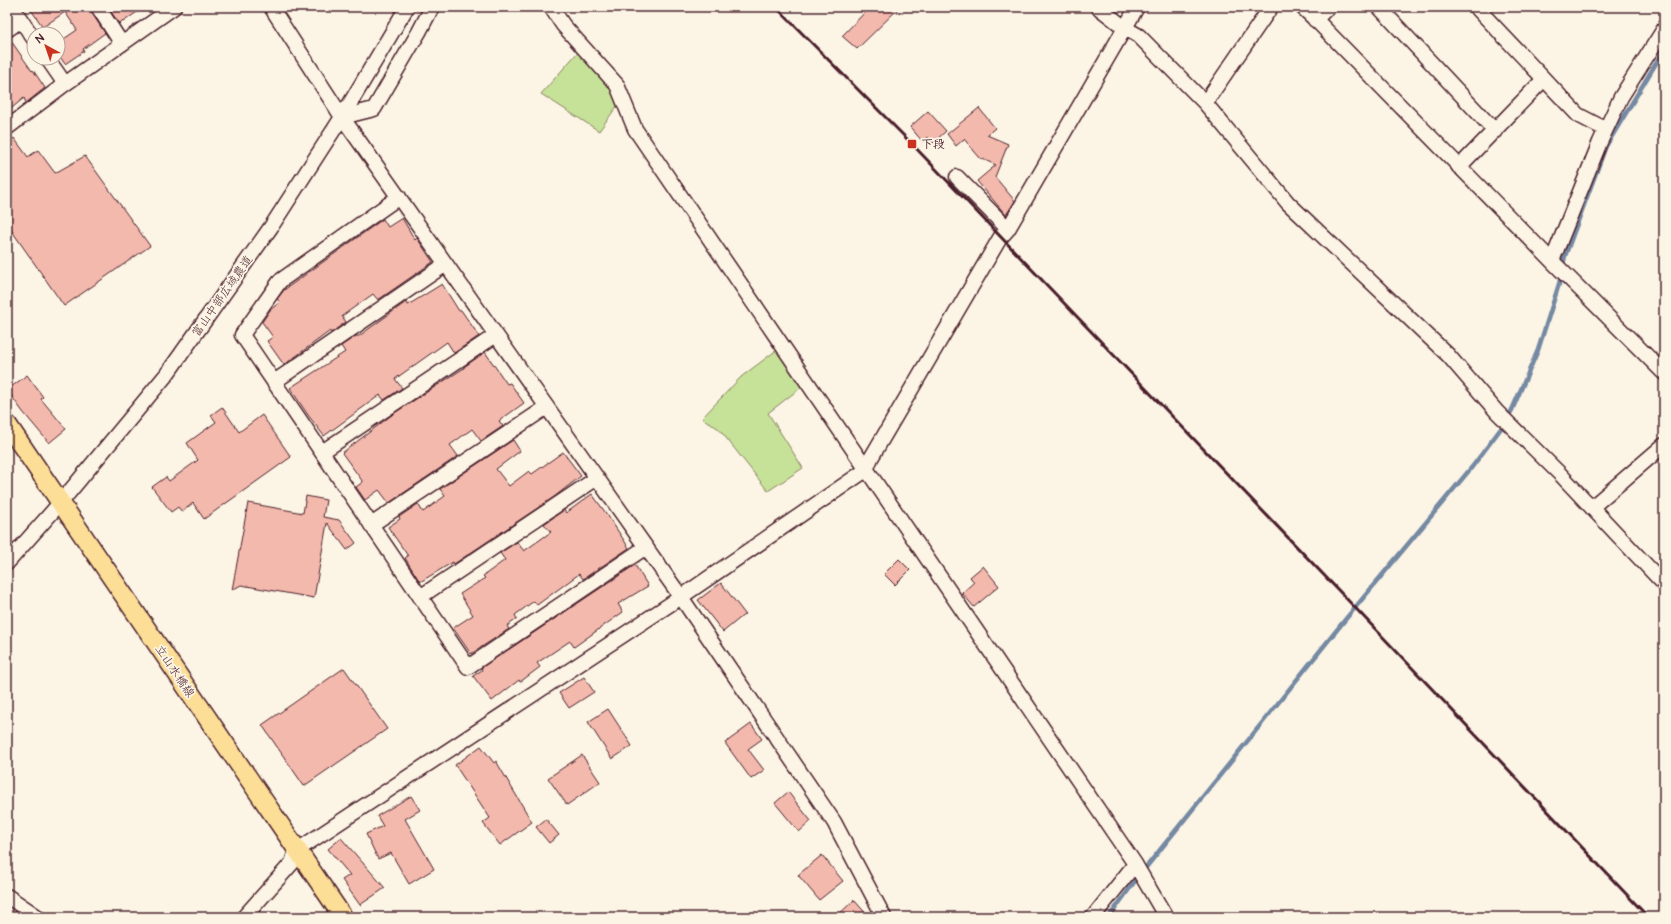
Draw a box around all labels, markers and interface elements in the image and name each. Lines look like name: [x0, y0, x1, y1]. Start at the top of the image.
north arrow: [26, 26, 66, 66]
text: N: [32, 31, 47, 47]
place label: 下段: [921, 136, 945, 153]
marker: 下段: [906, 138, 918, 150]
street label: 富山中部広域農道: [188, 252, 257, 340]
street label: 立山水橋線: [151, 642, 198, 701]

